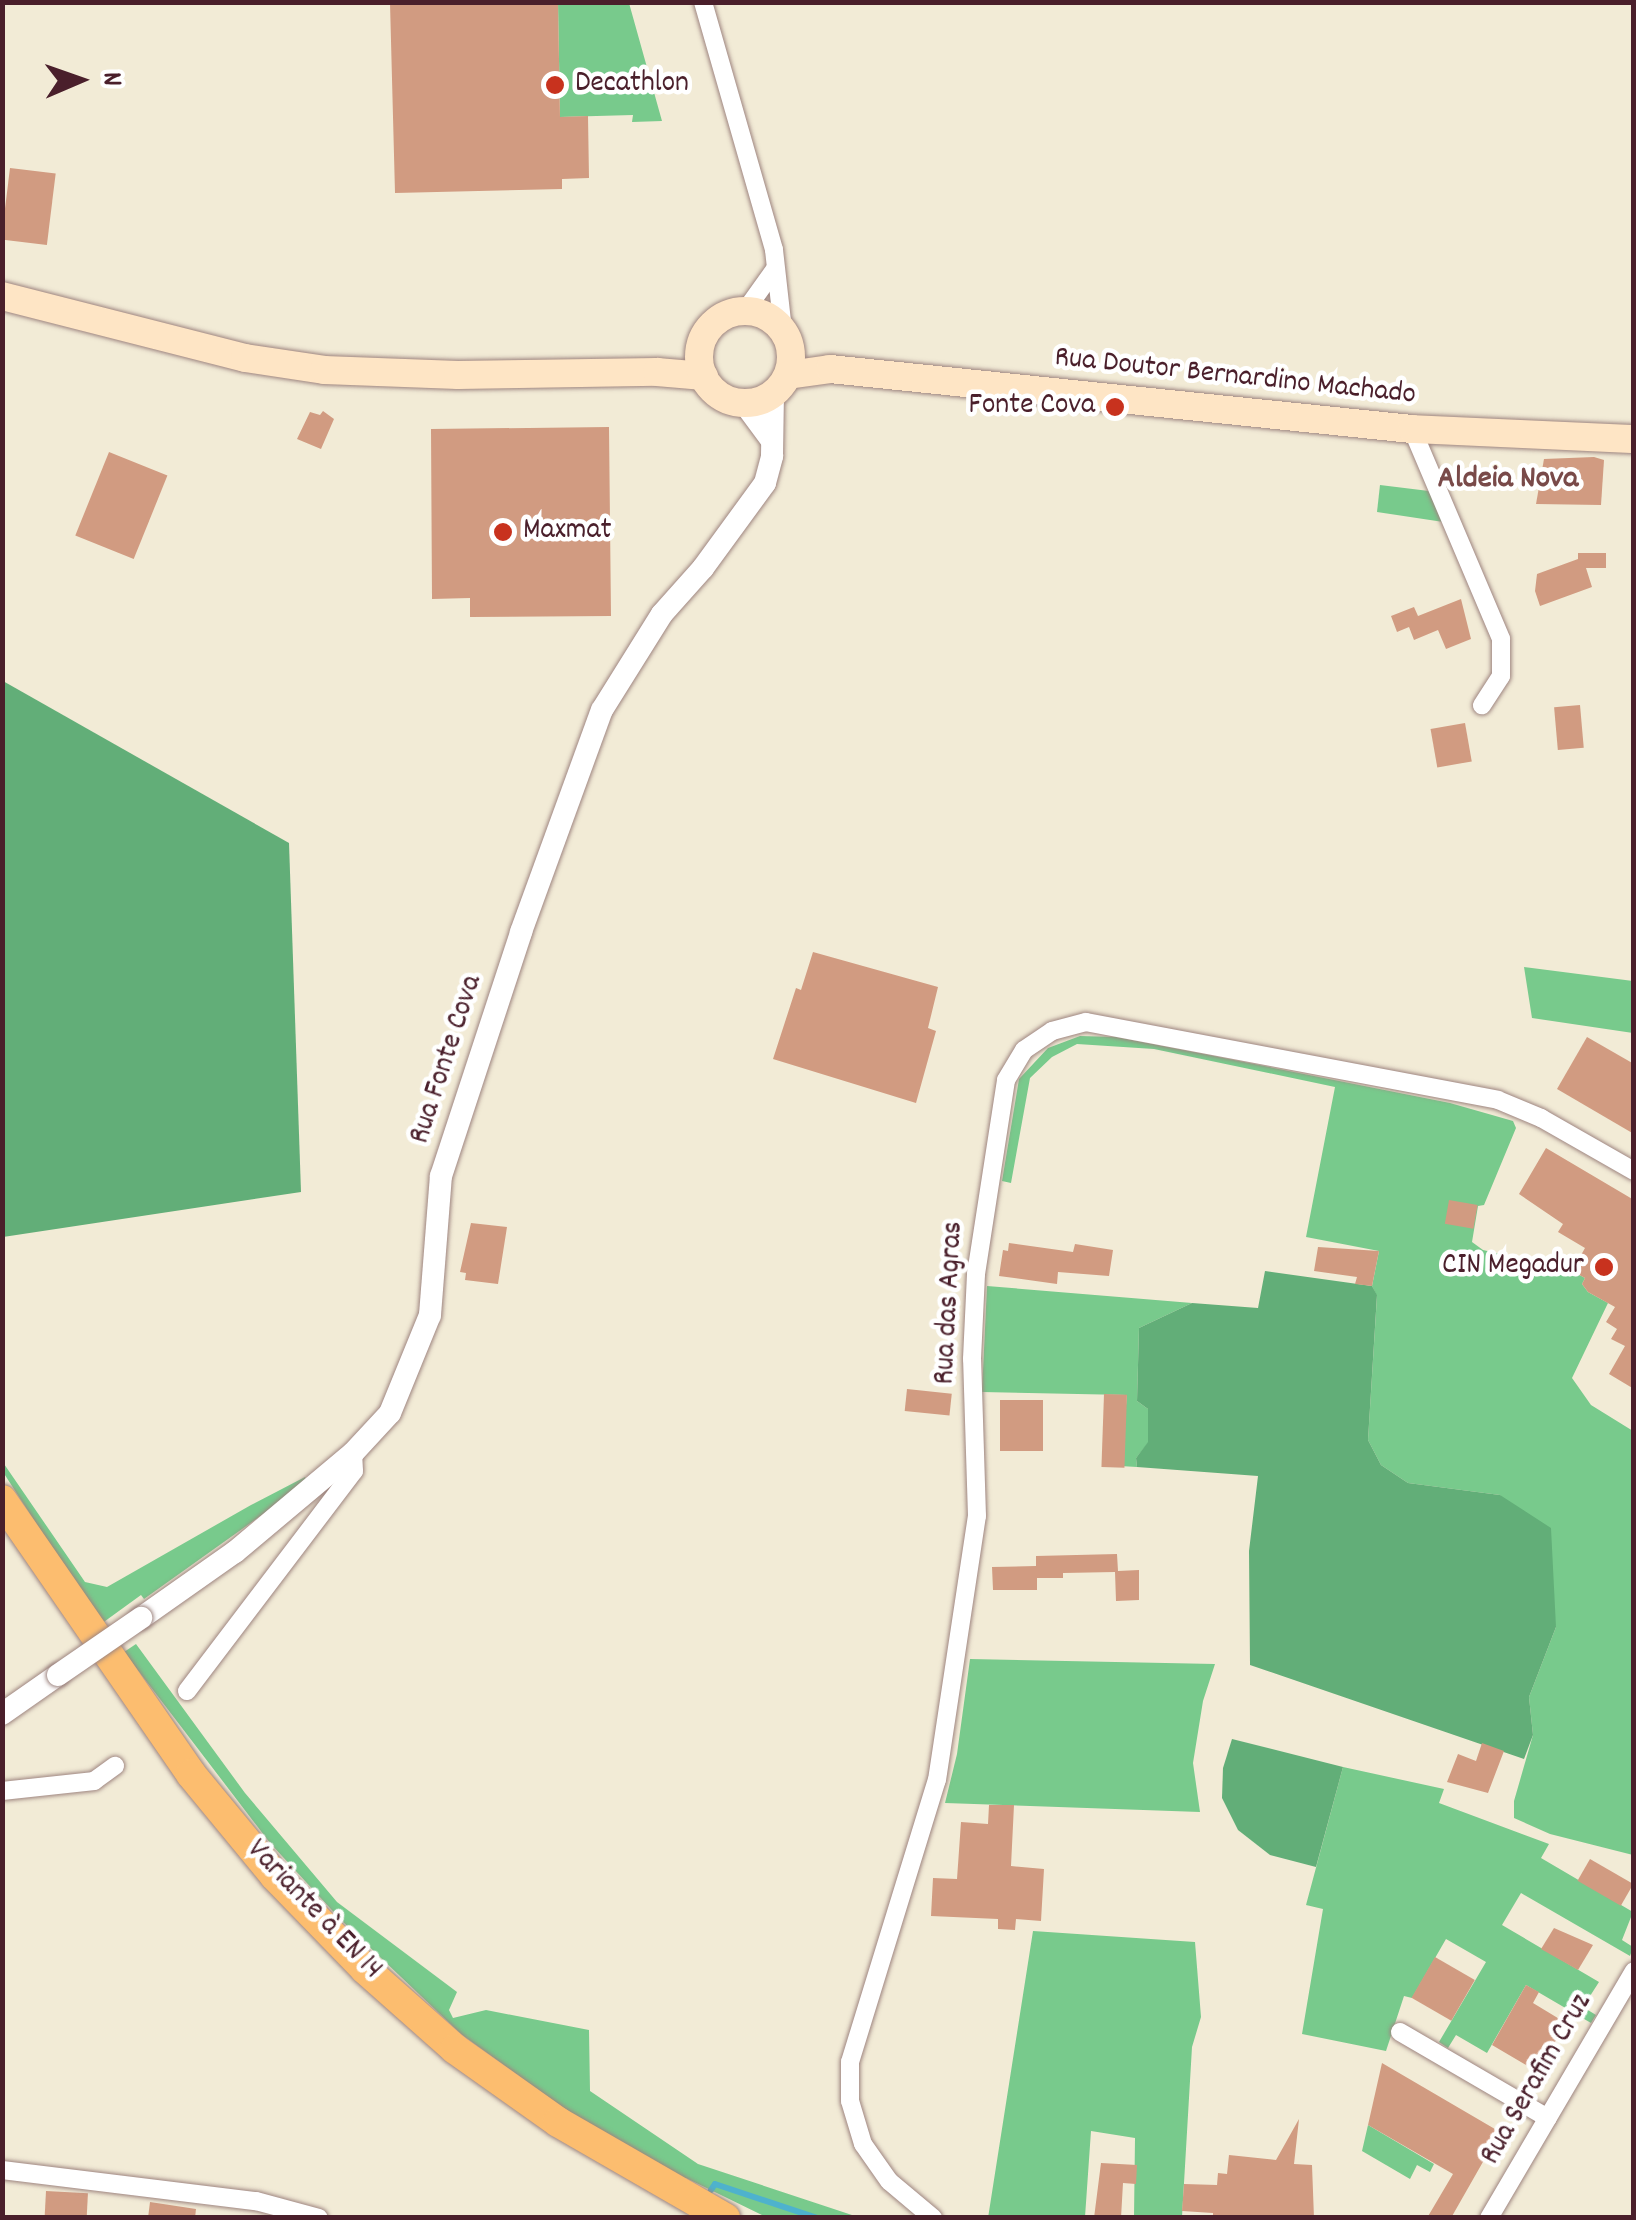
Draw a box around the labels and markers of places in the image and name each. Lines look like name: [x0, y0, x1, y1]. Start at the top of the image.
place label: Decathlon: [575, 67, 689, 103]
marker: Decathlon: [544, 74, 566, 96]
place label: Fonte Cova: [969, 389, 1095, 425]
marker: Fonte Cova: [1104, 396, 1126, 418]
place label: Maxmat: [523, 514, 612, 550]
marker: Maxmat: [492, 521, 514, 543]
place label: CIN Megadur: [1442, 1249, 1584, 1285]
marker: CIN Megadur: [1593, 1256, 1615, 1278]

